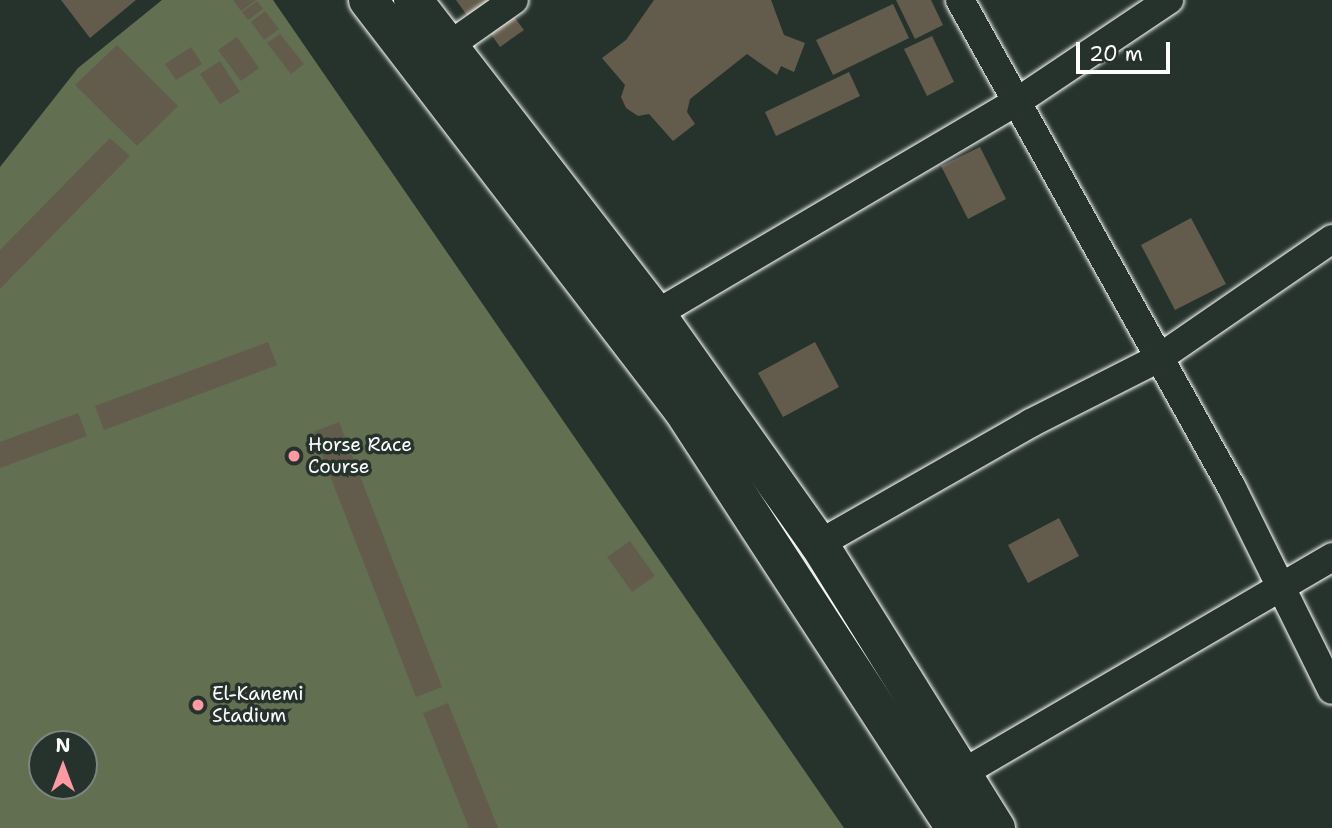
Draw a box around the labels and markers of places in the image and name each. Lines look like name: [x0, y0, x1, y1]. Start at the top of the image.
place label: Horse Race Course: [308, 434, 412, 478]
marker: Horse Race Course: [286, 448, 302, 464]
place label: El-Kanemi Stadium: [212, 683, 304, 727]
marker: El-Kanemi Stadium: [190, 697, 206, 713]

